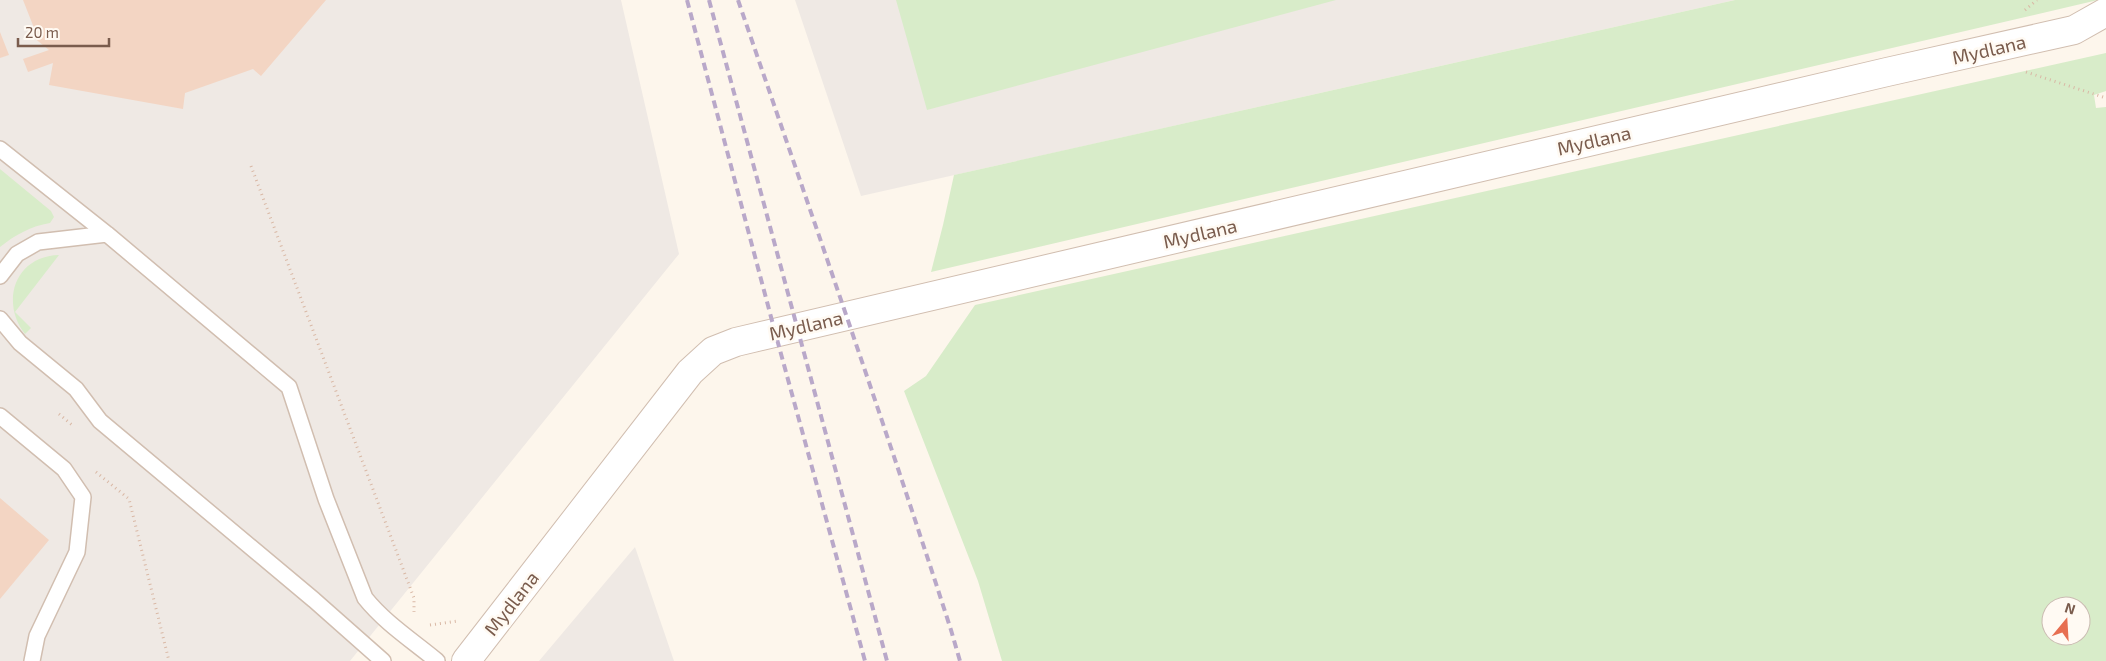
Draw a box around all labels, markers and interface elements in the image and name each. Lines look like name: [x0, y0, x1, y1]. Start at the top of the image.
scale bar: [18, 15, 109, 47]
text: 20 m: [25, 23, 59, 41]
street label: Mydlana: [1950, 29, 2028, 69]
street label: Mydlana: [1555, 120, 1633, 160]
street label: Mydlana: [1161, 213, 1239, 253]
street label: Mydlana: [767, 305, 845, 345]
street label: Mydlana: [479, 566, 543, 640]
north arrow: [2041, 596, 2091, 646]
text: N: [2063, 599, 2078, 618]

